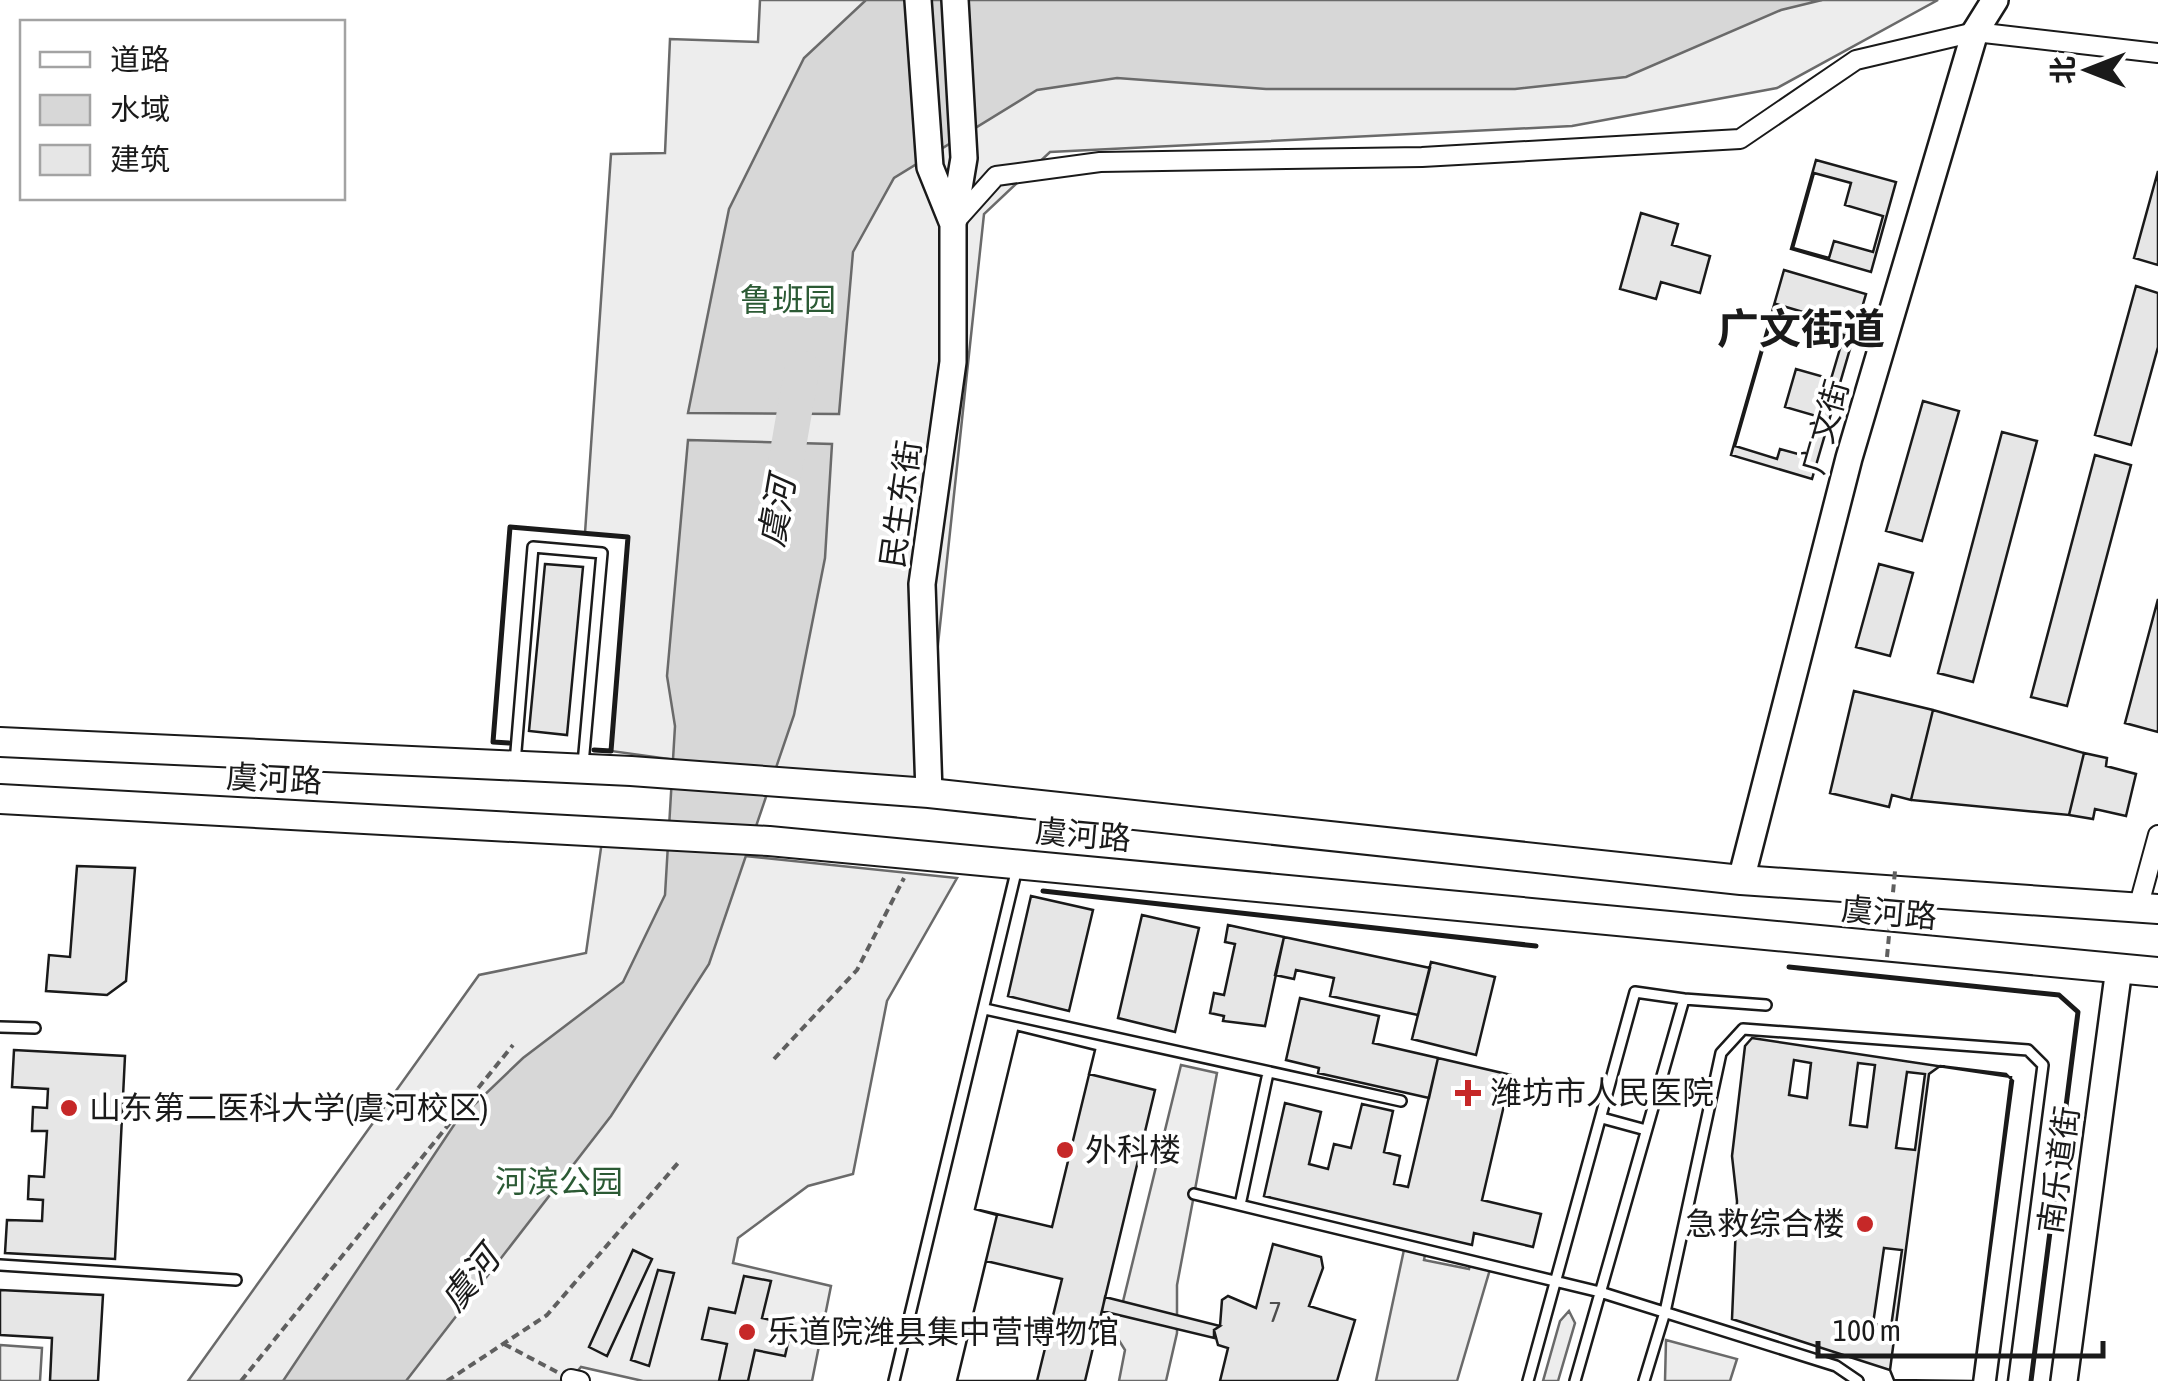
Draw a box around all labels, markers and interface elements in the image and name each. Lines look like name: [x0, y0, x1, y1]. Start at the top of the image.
legend: [20, 20, 345, 200]
north arrow: [2038, 20, 2138, 120]
text: 道路: [110, 42, 170, 76]
text: 北: [2047, 56, 2079, 84]
text: 水域: [110, 92, 170, 126]
text: 建筑: [110, 142, 170, 176]
park label: 鲁班园: [740, 281, 836, 318]
district label: 广文街道: [1717, 305, 1885, 353]
street label: 广文街: [1794, 376, 1856, 478]
street label: 民生东街: [873, 438, 928, 570]
water label: 虞河: [750, 468, 803, 550]
street label: 虞河路: [225, 758, 323, 799]
street label: 虞河路: [1034, 812, 1132, 857]
street label: 虞河路: [1840, 890, 1938, 935]
place label: 潍坊市人民医院: [1490, 1074, 1714, 1111]
marker: 潍坊市人民医院: [1455, 1080, 1481, 1106]
place label: 山东第二医科大学(虞河校区): [89, 1089, 488, 1126]
marker: 山东第二医科大学(虞河校区): [58, 1097, 80, 1119]
street label: 南乐道街: [2031, 1104, 2086, 1236]
place label: 外科楼: [1085, 1131, 1181, 1168]
marker: 外科楼: [1054, 1139, 1076, 1161]
park label: 河滨公园: [495, 1163, 623, 1200]
place label: 急救综合楼: [1685, 1205, 1845, 1242]
marker: 急救综合楼: [1854, 1213, 1876, 1235]
water label: 虞河: [432, 1234, 511, 1318]
house number: 7: [1268, 1296, 1282, 1328]
scale bar: [1818, 1296, 2103, 1358]
place label: 乐道院潍县集中营博物馆: [767, 1313, 1119, 1350]
text: 100 m: [1833, 1313, 1901, 1347]
marker: 乐道院潍县集中营博物馆: [736, 1321, 758, 1343]

